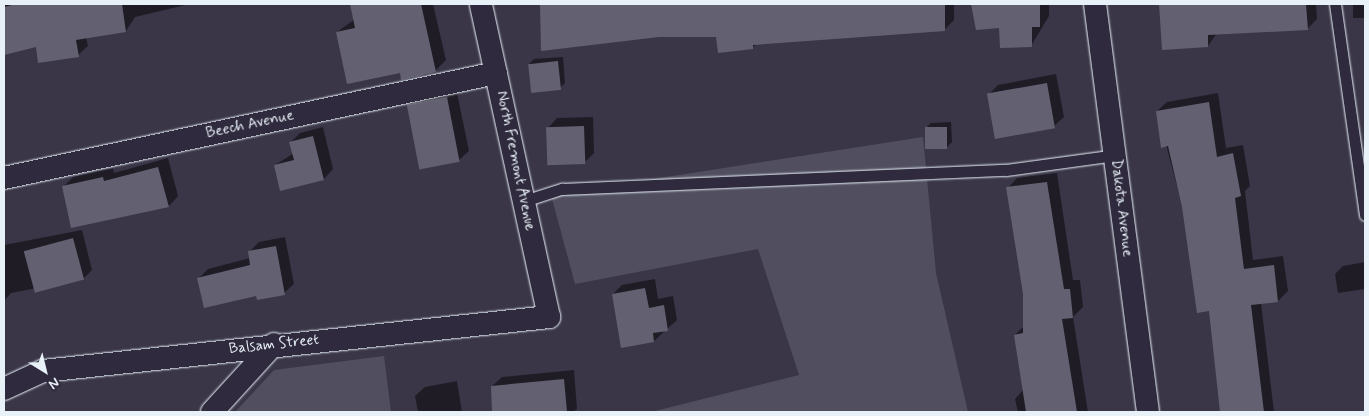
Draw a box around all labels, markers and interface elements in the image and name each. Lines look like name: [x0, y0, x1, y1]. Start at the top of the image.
street label: North Fremont Avenue: [491, 88, 539, 234]
street label: Beech Avenue: [204, 107, 296, 143]
street label: Dakota Avenue: [1106, 158, 1136, 258]
street label: Balsam Street: [227, 331, 321, 359]
north arrow: [20, 346, 70, 396]
text: N: [45, 373, 63, 393]

